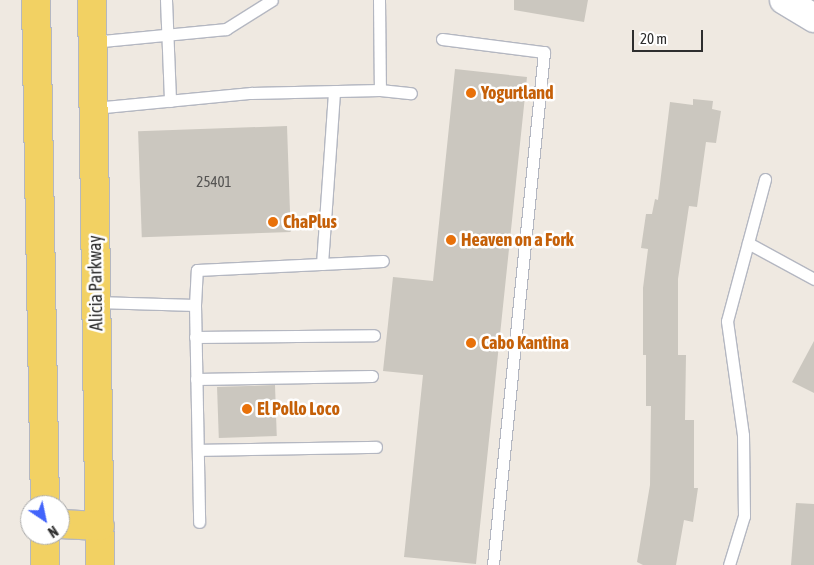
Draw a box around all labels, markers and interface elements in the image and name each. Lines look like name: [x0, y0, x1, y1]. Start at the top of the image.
scale bar: [634, 20, 705, 52]
text: 20 m: [640, 30, 667, 47]
place label: Yogurtland: [481, 82, 554, 104]
marker: Yogurtland: [465, 87, 477, 99]
house number: 25401: [196, 173, 232, 191]
place label: ChaPlus: [283, 211, 337, 233]
marker: ChaPlus: [267, 216, 279, 228]
place label: Heaven on a Fork: [461, 229, 574, 251]
marker: Heaven on a Fork: [445, 234, 457, 246]
street label: Alicia Parkway: [84, 235, 108, 331]
place label: Cabo Kantina: [481, 332, 569, 354]
marker: Cabo Kantina: [465, 337, 477, 349]
place label: El Pollo Loco: [257, 398, 340, 420]
marker: El Pollo Loco: [241, 403, 253, 415]
north arrow: [20, 495, 70, 545]
text: N: [45, 523, 61, 541]

